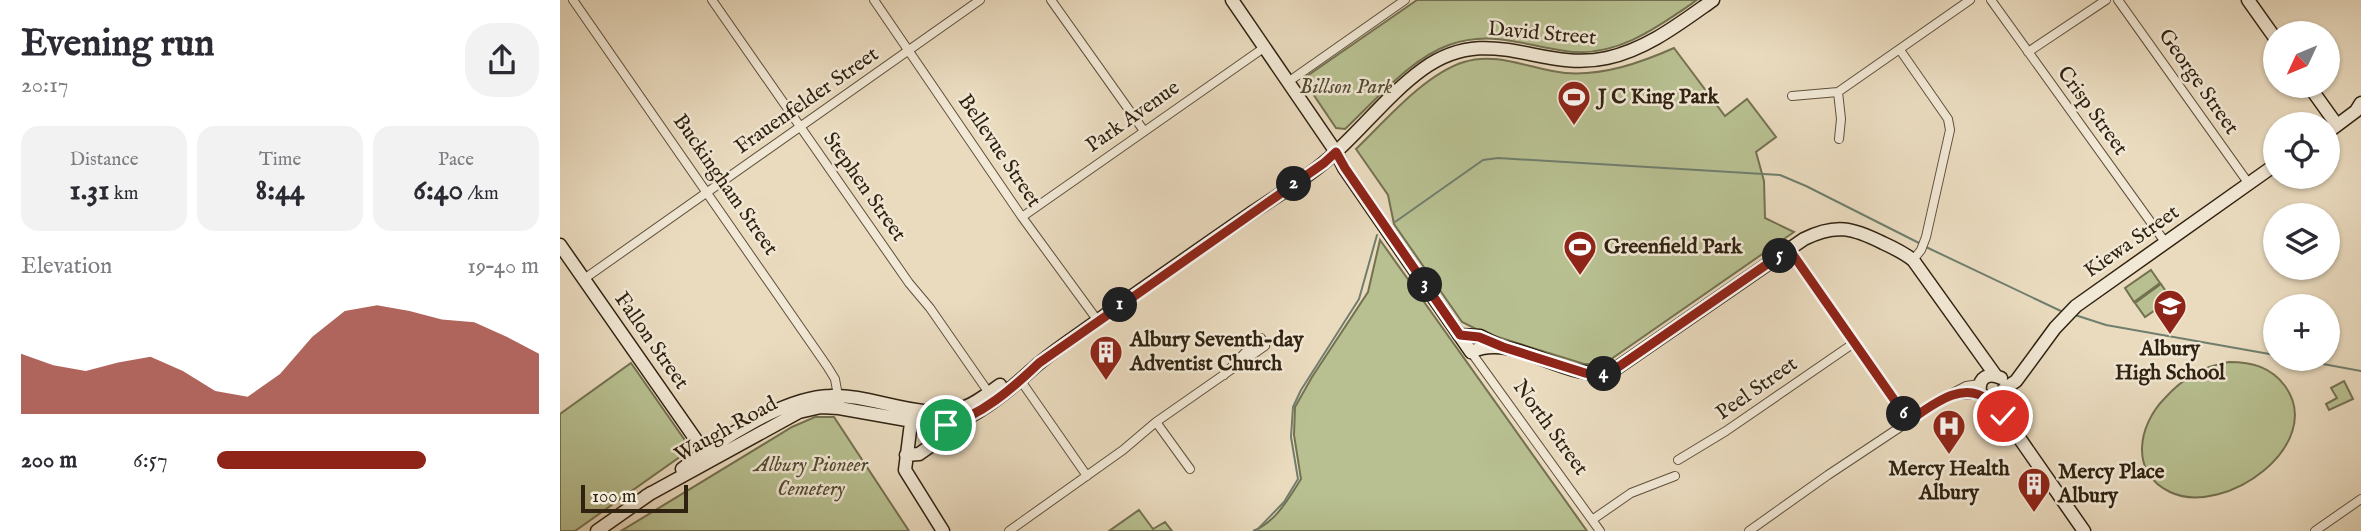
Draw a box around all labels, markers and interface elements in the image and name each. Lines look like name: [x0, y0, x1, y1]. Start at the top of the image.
street label: David Street: [1487, 16, 1597, 52]
text: Evening run: [21, 21, 215, 69]
north arrow: [2263, 21, 2340, 98]
map controls: [2263, 21, 2340, 371]
button: share: [465, 23, 539, 97]
street label: George Street: [2152, 24, 2244, 140]
street label: Frauenfelder Street: [730, 41, 884, 161]
street label: Crisp Street: [2051, 61, 2133, 161]
text: 20:17: [21, 71, 68, 100]
park label: Billson Park: [1299, 74, 1393, 101]
street label: Park Avenue: [1081, 75, 1186, 159]
sports icon: J C King Park: [1555, 78, 1593, 127]
place label: J C King Park: [1595, 84, 1719, 111]
street label: Bellevue Street: [951, 89, 1047, 213]
street label: Buckingham Street: [666, 109, 784, 261]
button: locate: [2263, 112, 2340, 189]
street label: Stephen Street: [816, 127, 912, 247]
text: Distance: [70, 148, 138, 172]
text: Time: [259, 148, 301, 172]
text: Pace: [438, 148, 474, 172]
pin: 2: [1276, 166, 1312, 202]
text: 2: [1289, 171, 1298, 195]
text: 1.31: [70, 172, 110, 210]
text: 8:44: [255, 172, 305, 210]
text: 6:40: [413, 172, 463, 210]
text: km: [110, 182, 139, 206]
text: /km: [463, 182, 499, 206]
street label: Kiewa Street: [2079, 199, 2185, 285]
button: layers: [2263, 203, 2340, 280]
sports icon: Greenfield Park: [1561, 228, 1599, 277]
place label: Greenfield Park: [1604, 234, 1743, 261]
pin: 5: [1762, 238, 1798, 274]
text: 5: [1776, 243, 1783, 267]
text: Elevation: [21, 252, 112, 281]
text: 19–40 m: [467, 252, 539, 281]
pin: 3: [1408, 268, 1442, 302]
text: 3: [1421, 272, 1428, 296]
street label: Fallon Street: [608, 287, 694, 395]
school or university icon: Albury High School: [2151, 287, 2189, 336]
pin: 1: [1102, 288, 1138, 322]
text: 1: [1116, 292, 1123, 316]
button: +: [2263, 294, 2340, 371]
place label: Albury Seventh-day Adventist Church: [1129, 327, 1304, 378]
building icon: Albury Seventh-day Adventist Church: [1087, 333, 1125, 382]
place label: Albury High School: [2115, 336, 2226, 387]
street label: Peel Street: [1711, 351, 1803, 427]
pin: 4: [1586, 356, 1622, 392]
text: 4: [1599, 361, 1608, 385]
street label: North Street: [1506, 375, 1594, 481]
pin: [1973, 386, 2033, 446]
street label: Waugh Road: [670, 390, 783, 469]
pin: [916, 395, 976, 455]
pin: 6: [1886, 396, 1922, 432]
icon: check: [1984, 397, 2022, 435]
text: 6: [1899, 401, 1908, 425]
icon: arrive: [927, 406, 965, 444]
hospital icon: Mercy Health Albury: [1930, 407, 1968, 456]
text: 200 m: [21, 446, 77, 475]
text: 6:57: [133, 446, 168, 475]
park label: Albury Pioneer Cemetery: [752, 452, 869, 503]
place label: Mercy Health Albury: [1888, 456, 2011, 507]
place label: Mercy Place Albury: [2057, 459, 2165, 510]
building icon: Mercy Place Albury: [2015, 465, 2053, 514]
scale bar: [581, 482, 688, 514]
text: 100 m: [592, 485, 636, 509]

